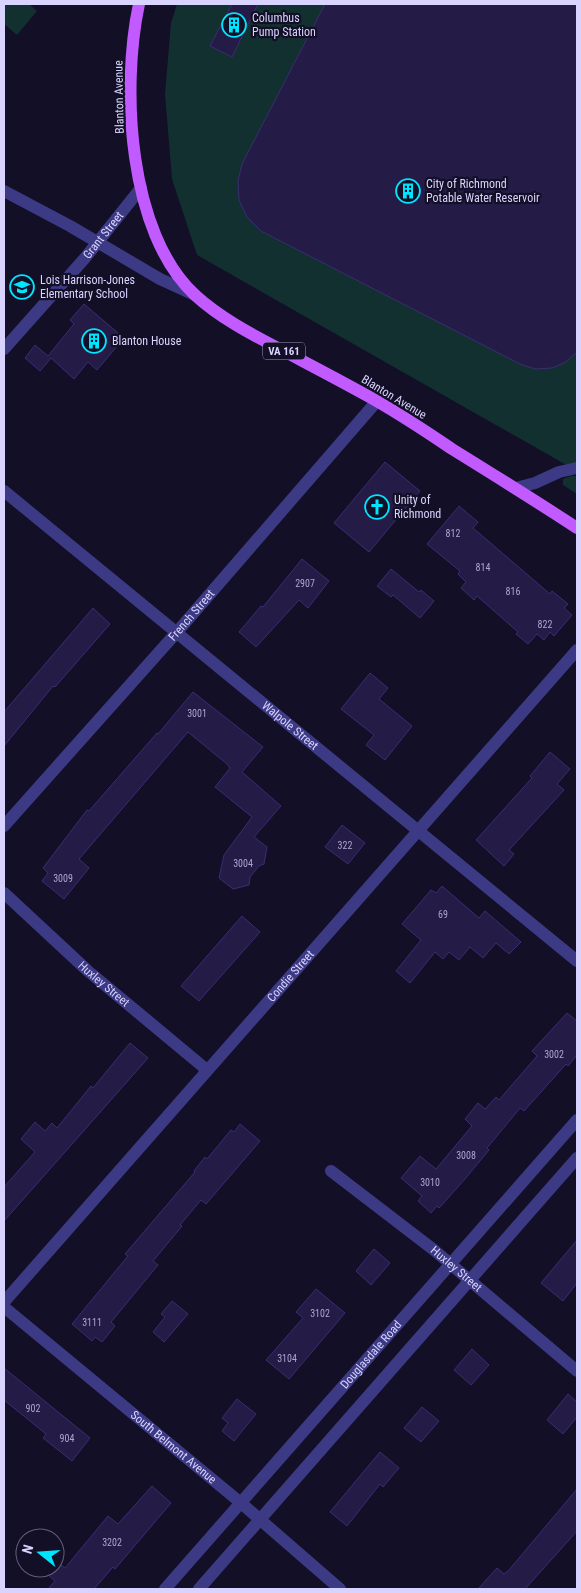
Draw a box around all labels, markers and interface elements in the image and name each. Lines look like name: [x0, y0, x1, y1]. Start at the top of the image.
place label: Columbus Pump Station: [252, 11, 316, 39]
building icon: Columbus Pump Station: [221, 12, 247, 38]
street label: Blanton Avenue: [111, 60, 127, 134]
place label: City of Richmond Potable Water Reservoir: [426, 177, 540, 205]
building icon: City of Richmond Potable Water Reservoir: [395, 178, 421, 204]
street label: Grant Street: [80, 208, 127, 262]
place label: Lois Harrison-Jones Elementary School: [40, 273, 135, 301]
school or university icon: Lois Harrison-Jones Elementary School: [9, 274, 35, 300]
building icon: Blanton House: [81, 328, 107, 354]
place label: Blanton House: [112, 334, 182, 348]
road number: VA 161: [263, 342, 305, 360]
street label: Blanton Avenue: [359, 372, 429, 422]
place label: Unity of Richmond: [394, 493, 441, 521]
church icon: Unity of Richmond: [364, 494, 390, 520]
house number: 812: [446, 528, 460, 539]
house number: 814: [476, 562, 490, 573]
house number: 2907: [295, 578, 315, 589]
house number: 816: [506, 586, 520, 597]
street label: French Street: [166, 587, 218, 644]
house number: 822: [538, 619, 552, 630]
street label: Walpole Street: [259, 698, 321, 753]
house number: 3001: [187, 708, 207, 719]
house number: 322: [338, 840, 352, 851]
house number: 3004: [233, 858, 253, 869]
house number: 3009: [53, 873, 73, 884]
house number: 69: [438, 909, 448, 920]
street label: Condie Street: [264, 947, 317, 1005]
street label: Huxley Street: [75, 958, 133, 1010]
house number: 3002: [544, 1049, 564, 1060]
house number: 3008: [456, 1150, 476, 1161]
house number: 3010: [420, 1177, 440, 1188]
street label: Huxley Street: [428, 1243, 485, 1295]
house number: 3102: [310, 1308, 330, 1319]
house number: 3111: [82, 1317, 102, 1328]
street label: Douglasdale Road: [337, 1318, 404, 1391]
house number: 3104: [277, 1353, 297, 1364]
house number: 902: [26, 1403, 40, 1414]
street label: South Belmont Avenue: [128, 1408, 219, 1487]
house number: 904: [60, 1433, 74, 1444]
north arrow: [15, 1528, 65, 1578]
house number: 3202: [102, 1537, 122, 1548]
text: N: [19, 1543, 36, 1556]

